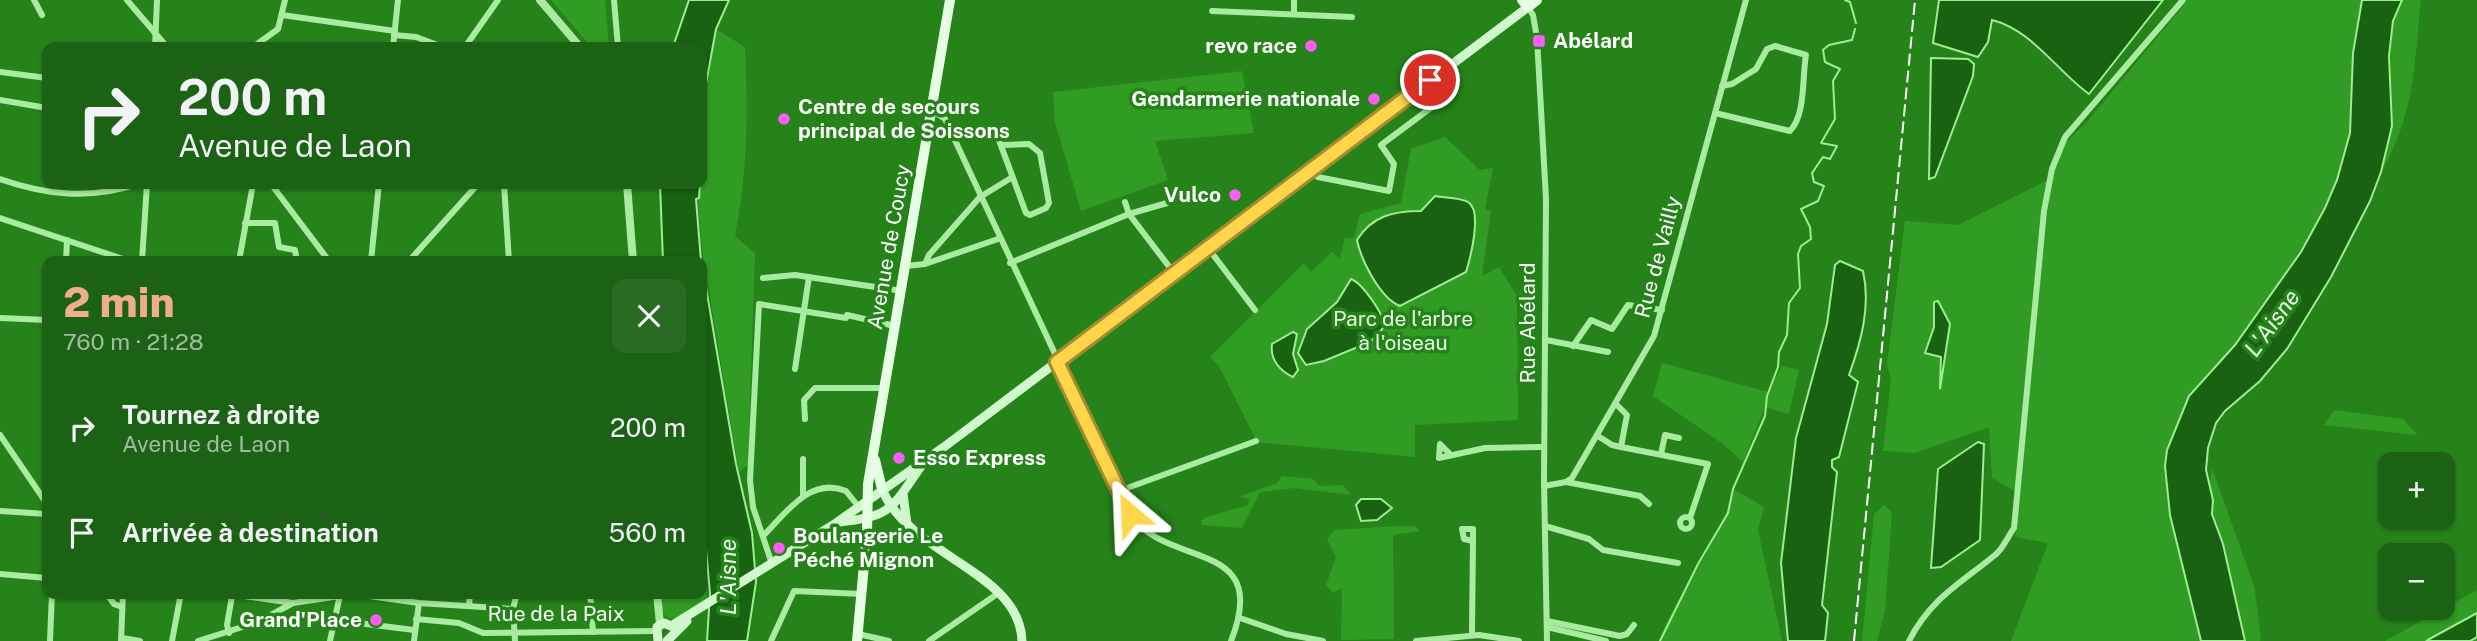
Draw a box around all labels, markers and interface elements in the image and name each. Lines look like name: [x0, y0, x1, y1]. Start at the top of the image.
place label: Abélard: [1553, 28, 1633, 53]
place label: revo race: [1205, 33, 1297, 58]
marker: Abélard: [1531, 33, 1547, 49]
marker: revo race: [1303, 38, 1319, 54]
pin: [1400, 50, 1460, 110]
icon: arrive: [1411, 61, 1449, 99]
text: 200 m: [178, 68, 327, 126]
icon: right: [63, 70, 154, 161]
place label: Gendarmerie nationale: [1131, 86, 1360, 111]
marker: Gendarmerie nationale: [1366, 91, 1382, 107]
place label: Centre de secours principal de Soissons: [798, 94, 1010, 143]
marker: Centre de secours principal de Soissons: [776, 111, 792, 127]
text: Avenue de Laon: [178, 127, 412, 164]
street label: Avenue de Coucy: [862, 162, 915, 331]
place label: Vulco: [1164, 182, 1221, 207]
marker: Vulco: [1227, 187, 1243, 203]
street label: Rue de Vailly: [1629, 193, 1686, 321]
street label: Rue Abélard: [1515, 263, 1540, 383]
text: 2 min: [63, 277, 175, 326]
button: close: [612, 279, 686, 353]
water label: L'Aisne: [2238, 284, 2305, 362]
park label: Parc de l'arbre à l'oiseau: [1333, 306, 1473, 355]
text: 760 m · 21:28: [63, 328, 204, 355]
text: Tournez à droite: [122, 399, 320, 430]
icon: right: [63, 409, 101, 447]
text: 200 m: [610, 412, 686, 443]
text: Avenue de Laon: [122, 430, 290, 457]
place label: Esso Express: [913, 445, 1046, 470]
marker: Esso Express: [891, 450, 907, 466]
map controls: [2378, 452, 2455, 620]
button: +: [2378, 452, 2455, 529]
position arrow: [1093, 477, 1167, 551]
icon: arrive: [63, 514, 101, 552]
text: Arrivée à destination: [122, 517, 379, 548]
text: 560 m: [609, 517, 686, 548]
place label: Boulangerie Le Péché Mignon: [793, 523, 943, 572]
water label: L'Aisne: [714, 539, 741, 615]
marker: Boulangerie Le Péché Mignon: [771, 540, 787, 556]
button: −: [2378, 543, 2455, 620]
street label: Rue de la Paix: [487, 601, 625, 626]
place label: Grand'Place: [239, 607, 362, 632]
marker: Grand'Place: [368, 612, 384, 628]

